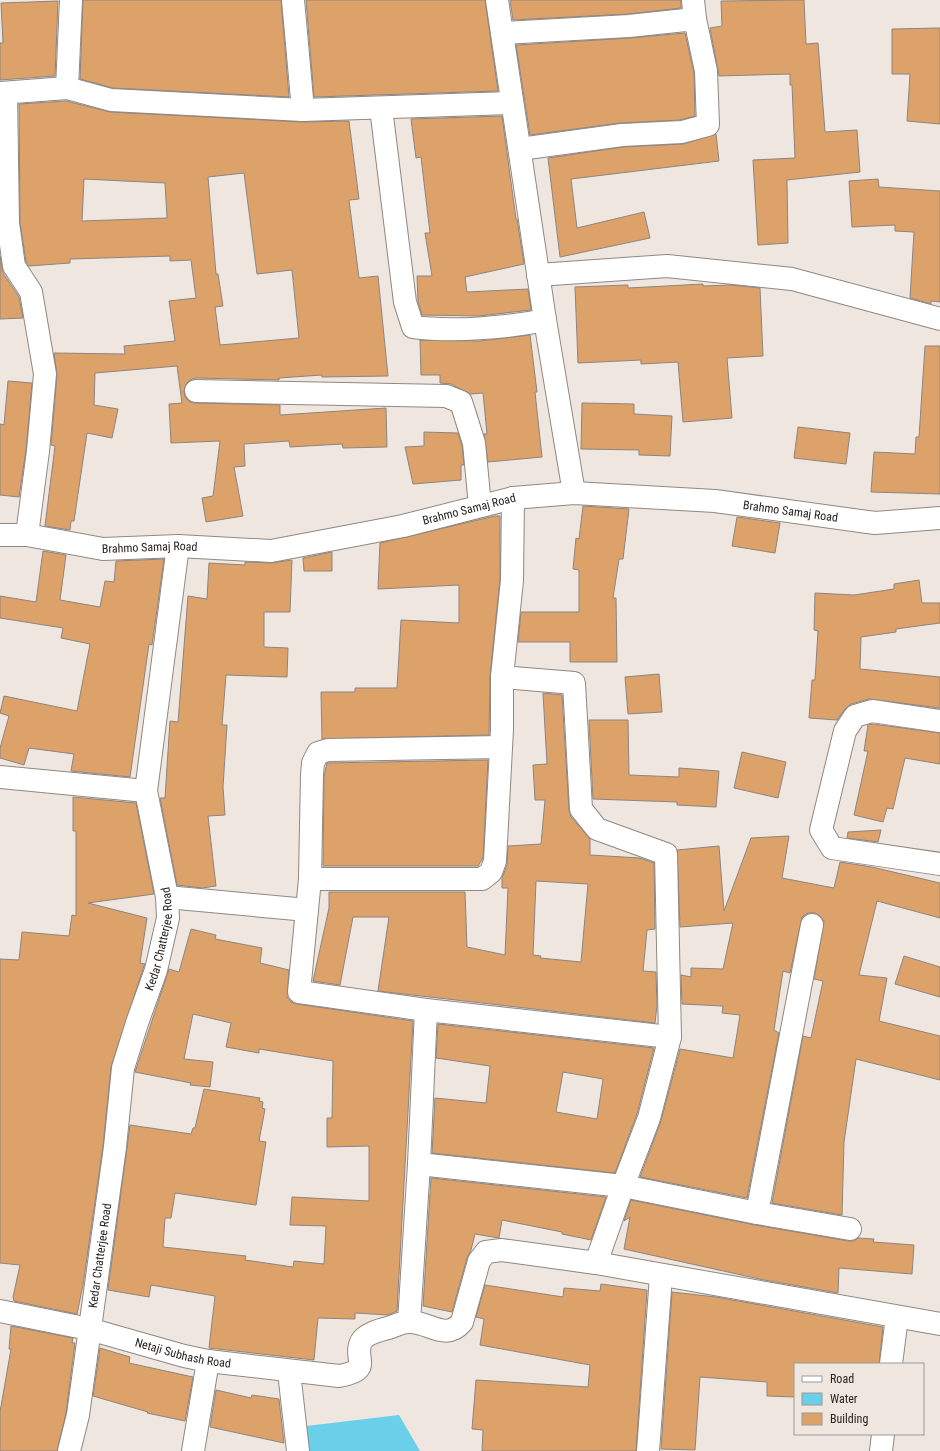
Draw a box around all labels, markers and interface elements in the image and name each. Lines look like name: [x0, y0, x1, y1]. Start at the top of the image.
street label: Brahmo Samaj Road: [421, 491, 517, 528]
street label: Brahmo Samaj Road: [742, 498, 839, 525]
street label: Brahmo Samaj Road: [102, 539, 198, 556]
street label: Kedar Chatterjee Road: [142, 886, 175, 992]
street label: Kedar Chatterjee Road: [86, 1202, 114, 1309]
street label: Netaji Subhash Road: [133, 1335, 232, 1371]
legend: [794, 1363, 924, 1435]
text: Road: [830, 1372, 854, 1386]
text: Water: [830, 1392, 858, 1406]
text: Building: [830, 1412, 868, 1426]

